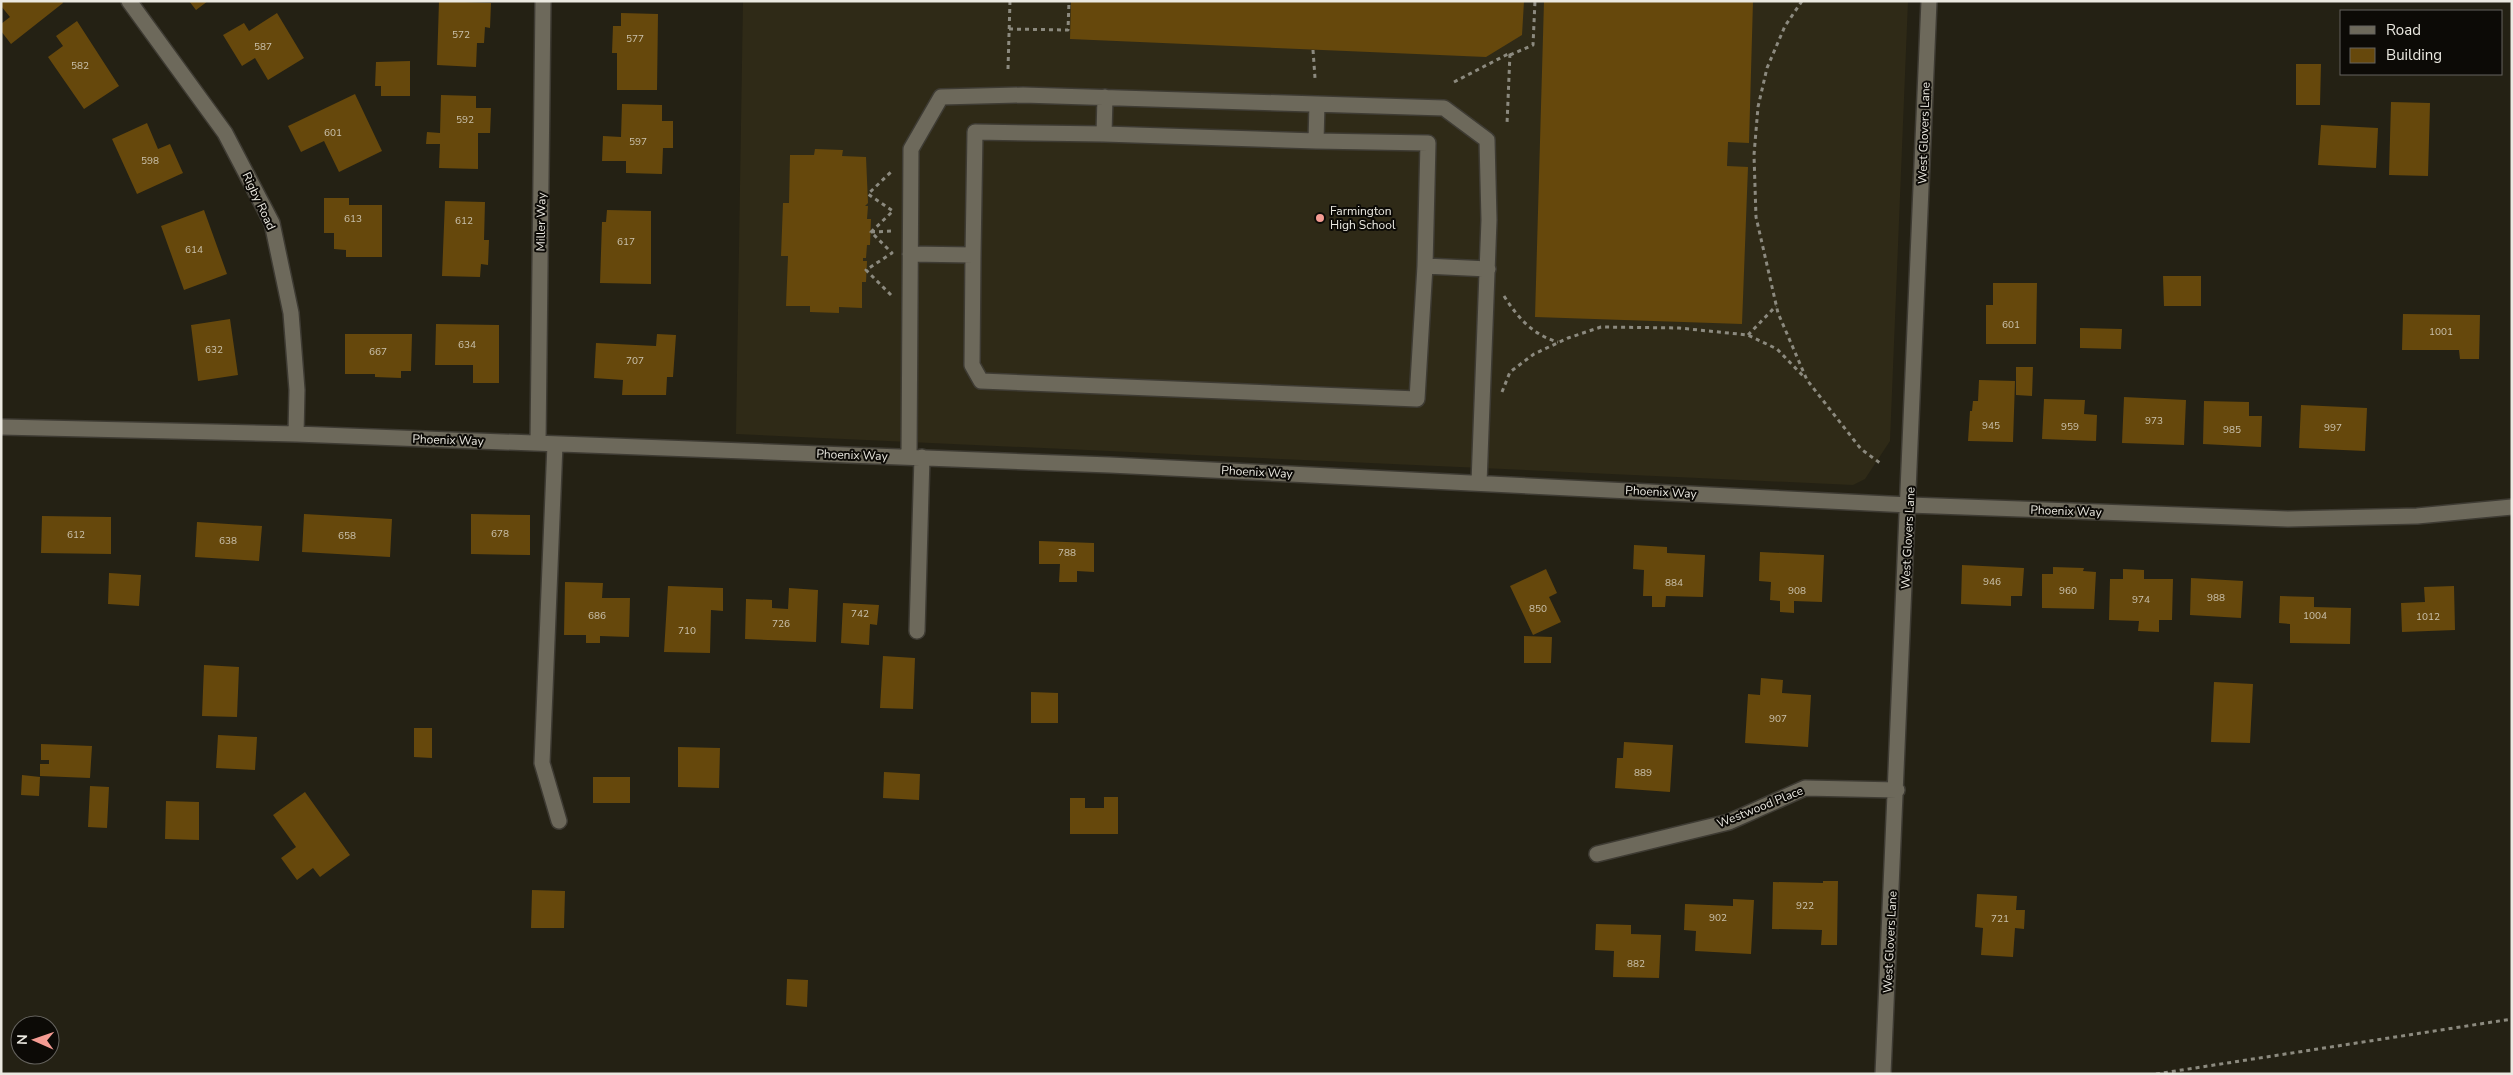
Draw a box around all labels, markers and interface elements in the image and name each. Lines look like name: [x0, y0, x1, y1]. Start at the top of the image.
legend: [2340, 10, 2503, 75]
text: Road: [2386, 20, 2421, 40]
house number: 572: [452, 28, 470, 42]
house number: 577: [626, 32, 644, 46]
house number: 587: [254, 40, 272, 54]
text: Building: [2386, 45, 2442, 65]
house number: 582: [71, 59, 89, 73]
street label: West Glovers Lane: [1914, 82, 1934, 184]
house number: 592: [456, 113, 474, 127]
house number: 601: [324, 126, 342, 140]
house number: 597: [629, 135, 647, 149]
house number: 598: [141, 154, 159, 168]
street label: Rigby Road: [239, 170, 279, 232]
street label: Miller Way: [532, 192, 550, 252]
place label: Farmington High School: [1330, 203, 1396, 233]
house number: 613: [344, 212, 362, 226]
marker: Farmington High School: [1314, 212, 1326, 224]
house number: 612: [455, 214, 473, 228]
house number: 617: [617, 235, 635, 249]
house number: 614: [185, 243, 203, 257]
house number: 601: [2002, 318, 2020, 332]
house number: 1001: [2429, 325, 2453, 339]
house number: 634: [458, 338, 476, 352]
house number: 632: [205, 343, 223, 357]
house number: 667: [369, 345, 387, 359]
house number: 707: [626, 354, 644, 368]
house number: 973: [2145, 414, 2163, 428]
house number: 945: [1982, 419, 2000, 433]
house number: 959: [2061, 420, 2079, 434]
house number: 997: [2324, 421, 2342, 435]
house number: 985: [2223, 423, 2241, 437]
street label: Phoenix Way: [412, 431, 485, 449]
street label: Phoenix Way: [816, 446, 889, 464]
street label: Phoenix Way: [1221, 462, 1294, 482]
street label: Phoenix Way: [1625, 482, 1698, 502]
street label: West Glovers Lane: [1897, 486, 1919, 590]
street label: Phoenix Way: [2030, 502, 2103, 520]
house number: 678: [491, 527, 509, 541]
house number: 612: [67, 528, 85, 542]
house number: 658: [338, 529, 356, 543]
house number: 638: [219, 534, 237, 548]
house number: 788: [1058, 546, 1076, 560]
house number: 946: [1983, 575, 2001, 589]
house number: 884: [1665, 576, 1683, 590]
house number: 908: [1788, 584, 1806, 598]
house number: 960: [2059, 584, 2077, 598]
house number: 988: [2207, 591, 2225, 605]
house number: 974: [2132, 593, 2150, 607]
house number: 850: [1529, 602, 1547, 616]
house number: 742: [851, 607, 869, 621]
house number: 686: [588, 609, 606, 623]
house number: 1004: [2303, 609, 2327, 623]
house number: 1012: [2416, 610, 2440, 624]
house number: 726: [772, 617, 790, 631]
house number: 710: [678, 624, 696, 638]
house number: 907: [1769, 712, 1787, 726]
house number: 889: [1634, 766, 1652, 780]
street label: Westwood Place: [1715, 782, 1805, 832]
street label: West Glovers Lane: [1879, 890, 1901, 994]
house number: 922: [1796, 899, 1814, 913]
house number: 902: [1709, 911, 1727, 925]
house number: 721: [1991, 912, 2009, 926]
house number: 882: [1627, 957, 1645, 971]
north arrow: [10, 1015, 60, 1065]
text: N: [13, 1034, 32, 1045]

